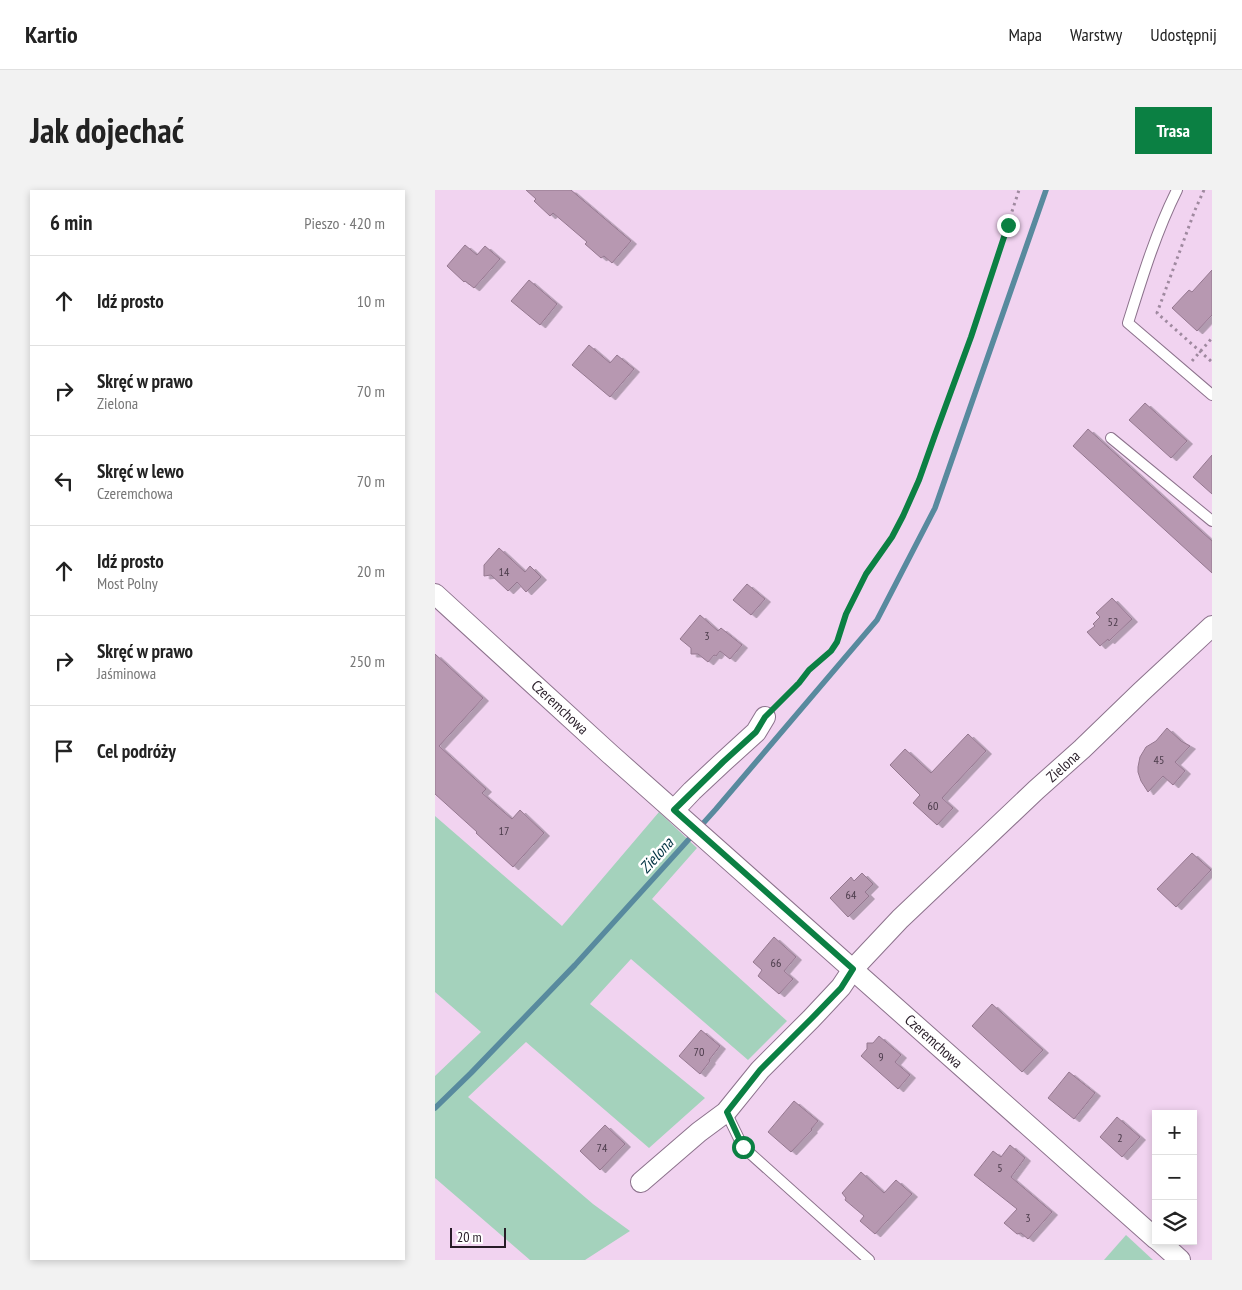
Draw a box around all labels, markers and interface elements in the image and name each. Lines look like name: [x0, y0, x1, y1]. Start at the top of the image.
text: Kartio: [25, 19, 78, 50]
text: Mapa: [1008, 23, 1042, 46]
text: Warstwy: [1070, 23, 1122, 46]
text: Udostępnij: [1150, 23, 1217, 46]
text: Jak dojechać: [30, 107, 184, 153]
button: Trasa: [1135, 107, 1212, 154]
text: 6 min: [50, 209, 92, 236]
text: Pieszo · 420 m: [304, 213, 385, 233]
route end: [997, 214, 1020, 237]
icon: ahead: [50, 287, 78, 315]
text: Idź prosto: [97, 289, 164, 313]
text: 10 m: [357, 291, 385, 311]
text: Skręć w prawo: [97, 369, 193, 393]
icon: right: [50, 377, 78, 405]
text: 70 m: [357, 381, 385, 401]
text: Zielona: [97, 393, 138, 413]
text: Skręć w lewo: [97, 459, 184, 483]
icon: left: [50, 467, 78, 495]
text: 70 m: [357, 471, 385, 491]
text: Czeremchowa: [97, 483, 173, 503]
text: Idź prosto: [97, 549, 164, 573]
icon: ahead: [50, 557, 78, 585]
text: 20 m: [357, 561, 385, 581]
house number: 14: [499, 564, 510, 579]
text: Most Polny: [97, 573, 158, 593]
house number: 52: [1108, 614, 1118, 629]
house number: 3: [704, 628, 710, 643]
text: Skręć w prawo: [97, 639, 193, 663]
icon: right: [50, 647, 78, 675]
text: 250 m: [350, 651, 385, 671]
text: Jaśminowa: [97, 663, 156, 683]
street label: Czeremchowa: [527, 676, 593, 738]
icon: arrive: [50, 737, 78, 765]
text: Cel podróży: [97, 739, 176, 763]
street label: Zielona: [1042, 746, 1084, 786]
house number: 45: [1154, 752, 1164, 767]
house number: 60: [928, 798, 938, 813]
house number: 17: [499, 823, 509, 838]
water label: Zielona: [635, 832, 678, 877]
house number: 64: [846, 887, 857, 902]
house number: 66: [771, 955, 781, 970]
street label: Czeremchowa: [901, 1010, 967, 1072]
house number: 70: [694, 1044, 704, 1059]
house number: 9: [878, 1049, 884, 1064]
map controls: [1152, 1110, 1197, 1245]
button: +: [1152, 1110, 1197, 1155]
house number: 2: [1117, 1130, 1123, 1145]
route start: [732, 1136, 755, 1159]
house number: 74: [597, 1140, 608, 1155]
button: −: [1152, 1155, 1197, 1200]
house number: 5: [997, 1160, 1003, 1175]
button: layers: [1152, 1200, 1197, 1245]
house number: 3: [1025, 1210, 1031, 1225]
scale bar: [450, 1225, 506, 1248]
text: 20 m: [457, 1228, 482, 1246]

